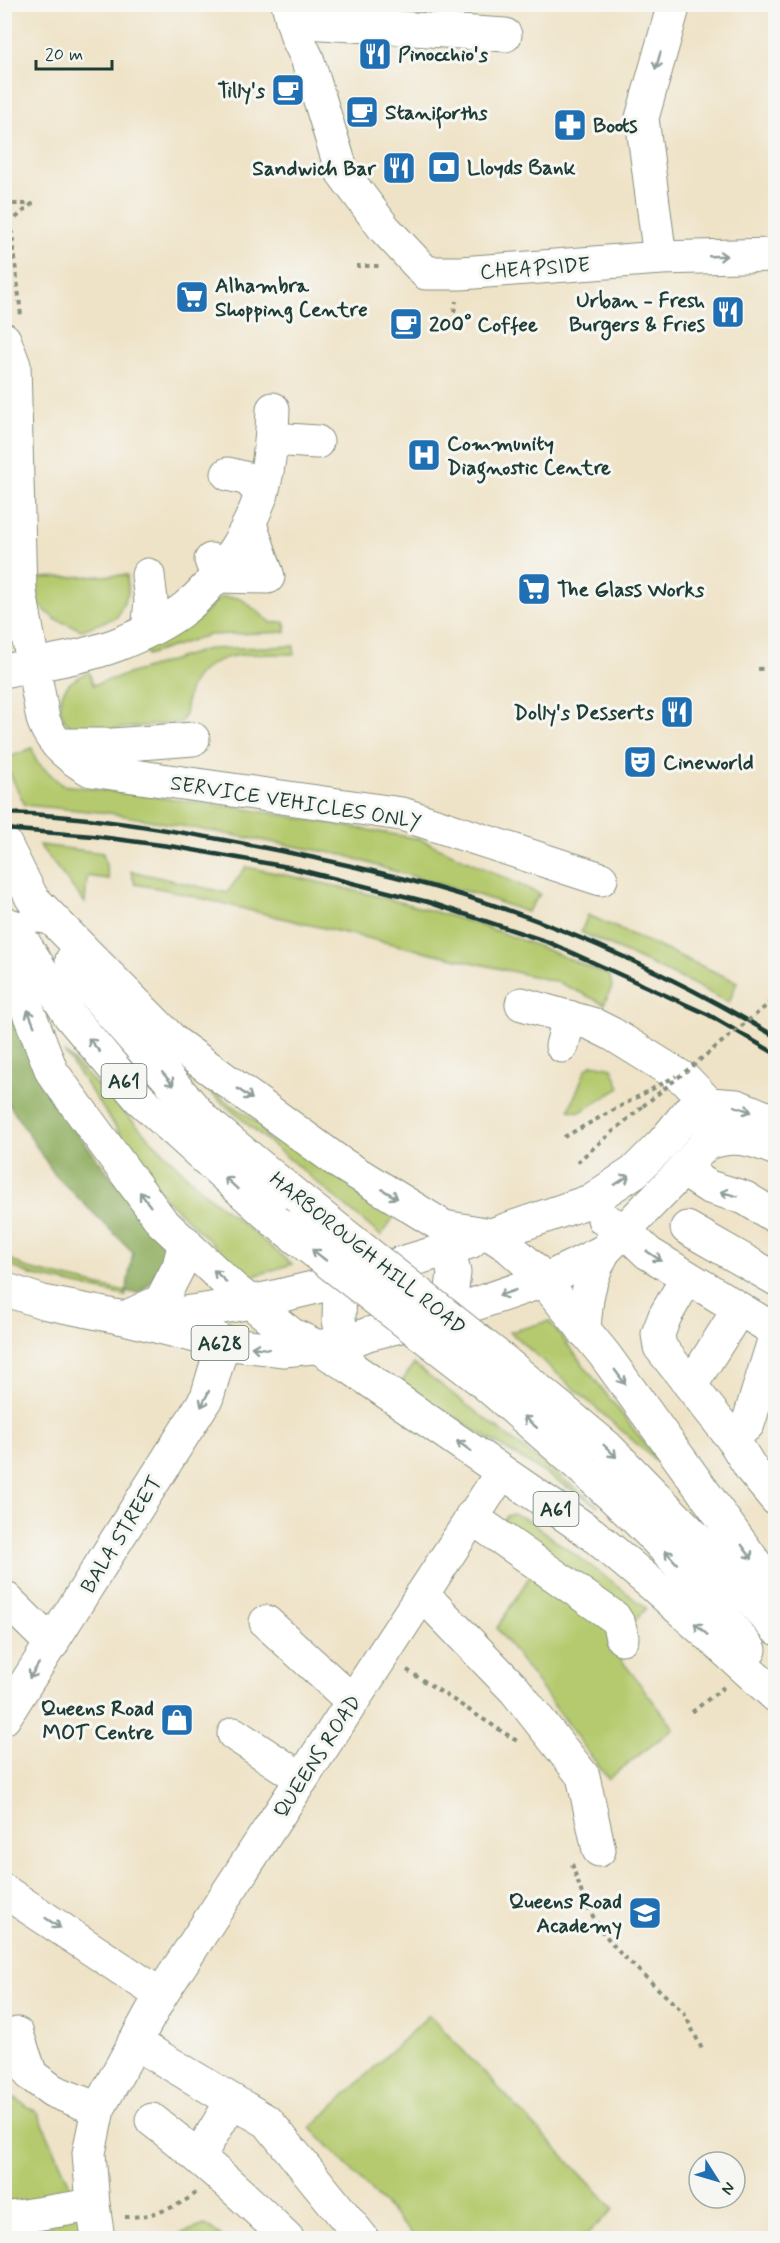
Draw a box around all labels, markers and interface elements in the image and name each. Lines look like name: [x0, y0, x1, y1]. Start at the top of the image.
scale bar: [36, 33, 112, 71]
restaurant icon: Pinocchio's: [357, 36, 393, 72]
place label: Pinocchio's: [398, 41, 489, 69]
text: 20 m: [45, 43, 83, 67]
one-way arrow: [652, 51, 663, 70]
cafe icon: Tilly's: [270, 72, 306, 108]
place label: Tilly's: [217, 77, 266, 105]
cafe icon: Staniforths: [344, 94, 380, 130]
place label: Staniforths: [385, 99, 488, 129]
pharmacy icon: Boots: [552, 107, 588, 143]
place label: Boots: [593, 112, 638, 140]
bank icon: Lloyds Bank: [426, 149, 462, 185]
restaurant icon: Sandwich Bar: [381, 150, 417, 186]
place label: Lloyds Bank: [467, 154, 576, 182]
place label: Sandwich Bar: [252, 155, 377, 183]
street label: CHEAPSIDE: [479, 251, 591, 287]
one-way arrow: [707, 251, 727, 262]
place label: Alhambra Shopping Centre: [215, 272, 368, 324]
supermarket icon: Alhambra Shopping Centre: [174, 279, 210, 315]
place label: Urban - Fresh Burgers & Fries: [569, 287, 706, 341]
restaurant icon: Urban - Fresh Burgers & Fries: [710, 294, 746, 330]
cafe icon: 200° Coffee: [388, 306, 424, 342]
place label: 200° Coffee: [429, 311, 538, 339]
place label: Community Diagnostic Centre: [447, 430, 611, 484]
hospital icon: Community Diagnostic Centre: [406, 437, 442, 473]
supermarket icon: The Glass Works: [516, 571, 552, 607]
place label: The Glass Works: [557, 576, 705, 604]
restaurant icon: Dolly's Desserts: [659, 694, 695, 730]
place label: Dolly's Desserts: [513, 699, 655, 727]
theatre icon: Cineworld: [622, 744, 658, 780]
place label: Cineworld: [663, 749, 754, 777]
street label: SERVICE VEHICLES ONLY: [168, 769, 424, 837]
one-way arrow: [25, 1009, 36, 1028]
one-way arrow: [87, 1038, 101, 1053]
road number: A61: [102, 1064, 146, 1098]
one-way arrow: [161, 1071, 175, 1086]
one-way arrow: [236, 1088, 252, 1100]
one-way arrow: [733, 1104, 752, 1115]
street label: HARBOROUGH HILL ROAD: [263, 1166, 471, 1342]
one-way arrow: [613, 1174, 630, 1186]
one-way arrow: [224, 1176, 239, 1190]
one-way arrow: [381, 1188, 398, 1200]
one-way arrow: [720, 1188, 739, 1199]
one-way arrow: [139, 1192, 152, 1208]
one-way arrow: [312, 1249, 328, 1262]
one-way arrow: [645, 1250, 662, 1262]
one-way arrow: [213, 1269, 228, 1283]
one-way arrow: [498, 1289, 517, 1300]
road number: A628: [192, 1326, 248, 1360]
one-way arrow: [250, 1342, 270, 1353]
one-way arrow: [614, 1368, 626, 1384]
one-way arrow: [198, 1389, 210, 1407]
one-way arrow: [523, 1415, 538, 1429]
one-way arrow: [456, 1440, 472, 1452]
one-way arrow: [602, 1443, 617, 1458]
street label: BALA STREET: [75, 1470, 169, 1599]
road number: A61: [534, 1492, 578, 1526]
one-way arrow: [741, 1543, 753, 1559]
one-way arrow: [664, 1549, 678, 1564]
one-way arrow: [694, 1622, 709, 1636]
one-way arrow: [28, 1662, 40, 1679]
street label: QUEENS ROAD: [268, 1690, 368, 1823]
place label: Queens Road MOT Centre: [41, 1695, 154, 1747]
shop icon: Queens Road MOT Centre: [159, 1702, 195, 1738]
place label: Queens Road Academy: [509, 1888, 622, 1940]
school or university icon: Queens Road Academy: [627, 1895, 663, 1931]
one-way arrow: [44, 1918, 61, 1930]
north arrow: [687, 2150, 747, 2210]
text: N: [716, 2178, 739, 2199]

